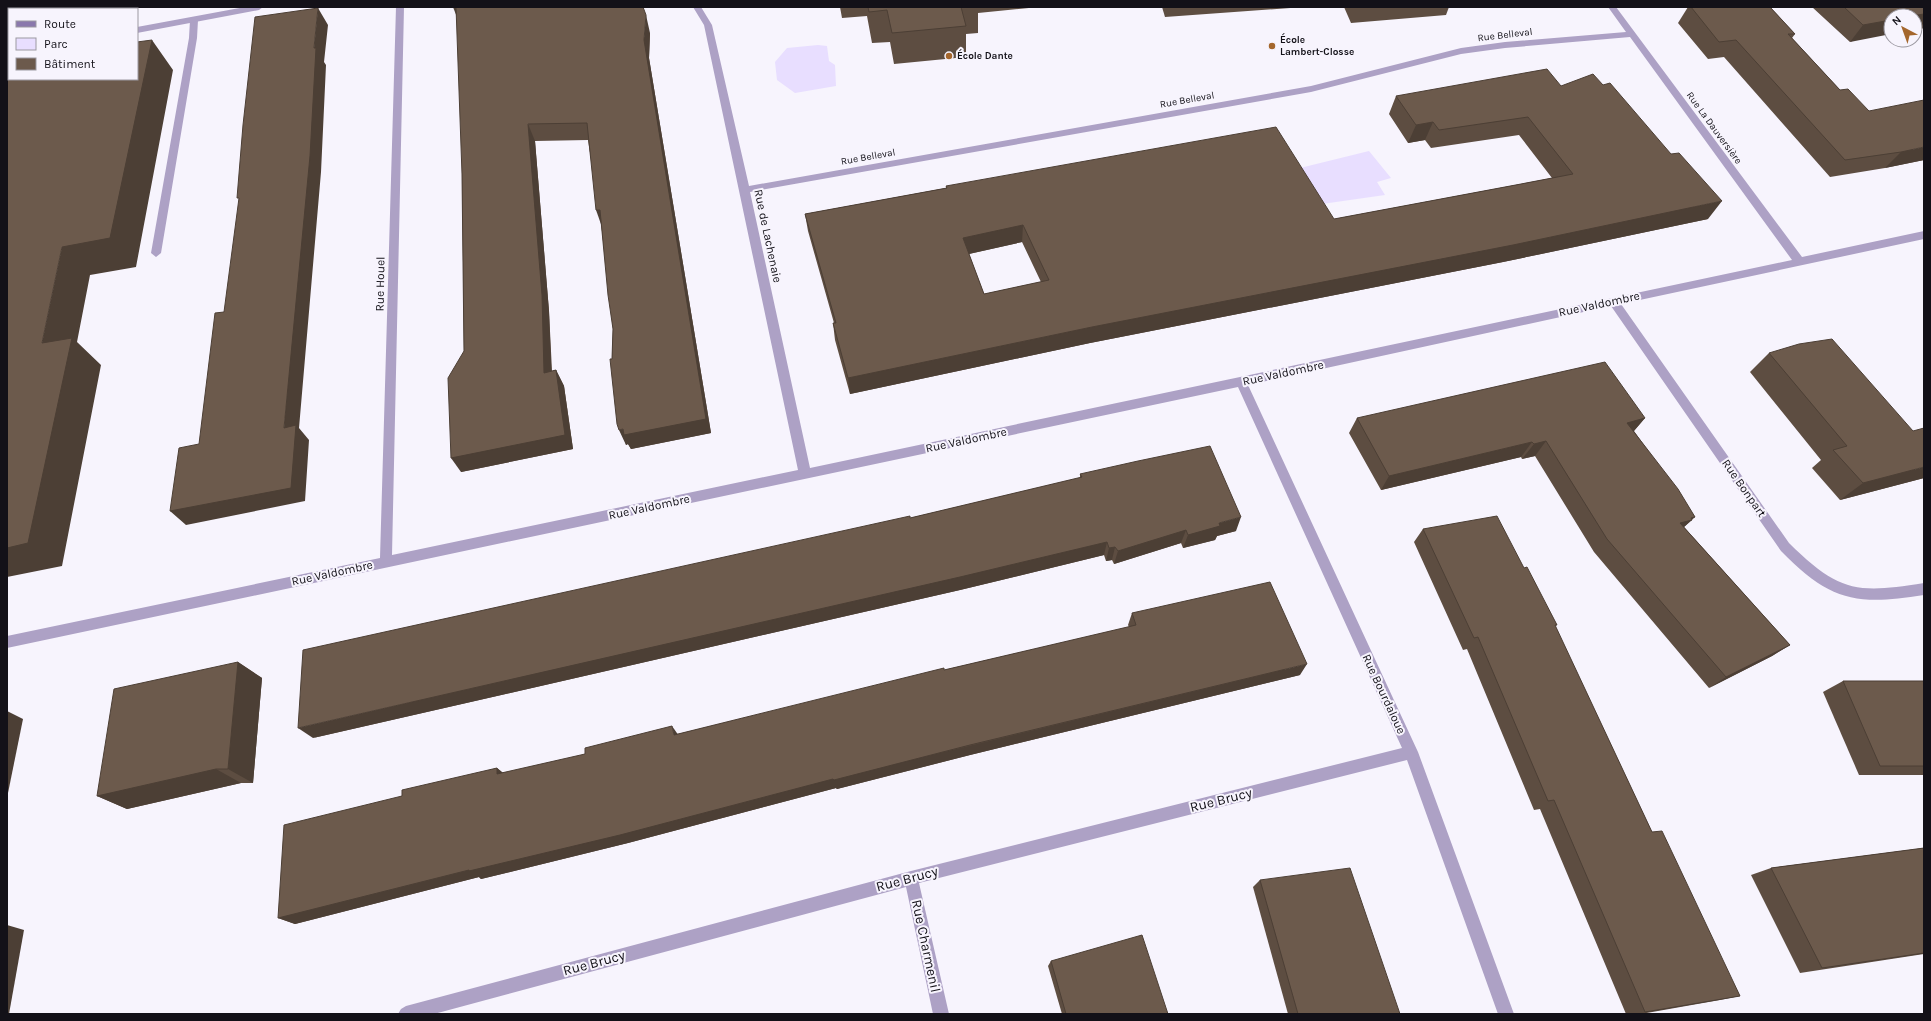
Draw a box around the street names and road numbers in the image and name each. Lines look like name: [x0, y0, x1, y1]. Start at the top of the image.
street label: Rue Belleval: [1477, 26, 1533, 44]
street label: Rue Belleval: [1159, 89, 1215, 111]
street label: Rue La Dauversière: [1684, 90, 1744, 166]
street label: Rue Belleval: [840, 146, 896, 168]
street label: Rue de Lachenaie: [751, 188, 785, 284]
street label: Rue Houel: [373, 256, 387, 312]
street label: Rue Valdombre: [1557, 289, 1641, 319]
street label: Rue Valdombre: [1241, 358, 1325, 388]
street label: Rue Valdombre: [924, 425, 1008, 455]
street label: Rue Bonpart: [1719, 456, 1769, 520]
street label: Rue Valdombre: [607, 492, 691, 522]
street label: Rue Valdombre: [290, 558, 374, 588]
street label: Rue Bourdaloue: [1359, 652, 1409, 736]
street label: Rue Brucy: [1188, 784, 1254, 816]
street label: Rue Brucy: [874, 862, 940, 895]
street label: Rue Charmenil: [908, 898, 944, 994]
street label: Rue Brucy: [561, 946, 627, 979]

